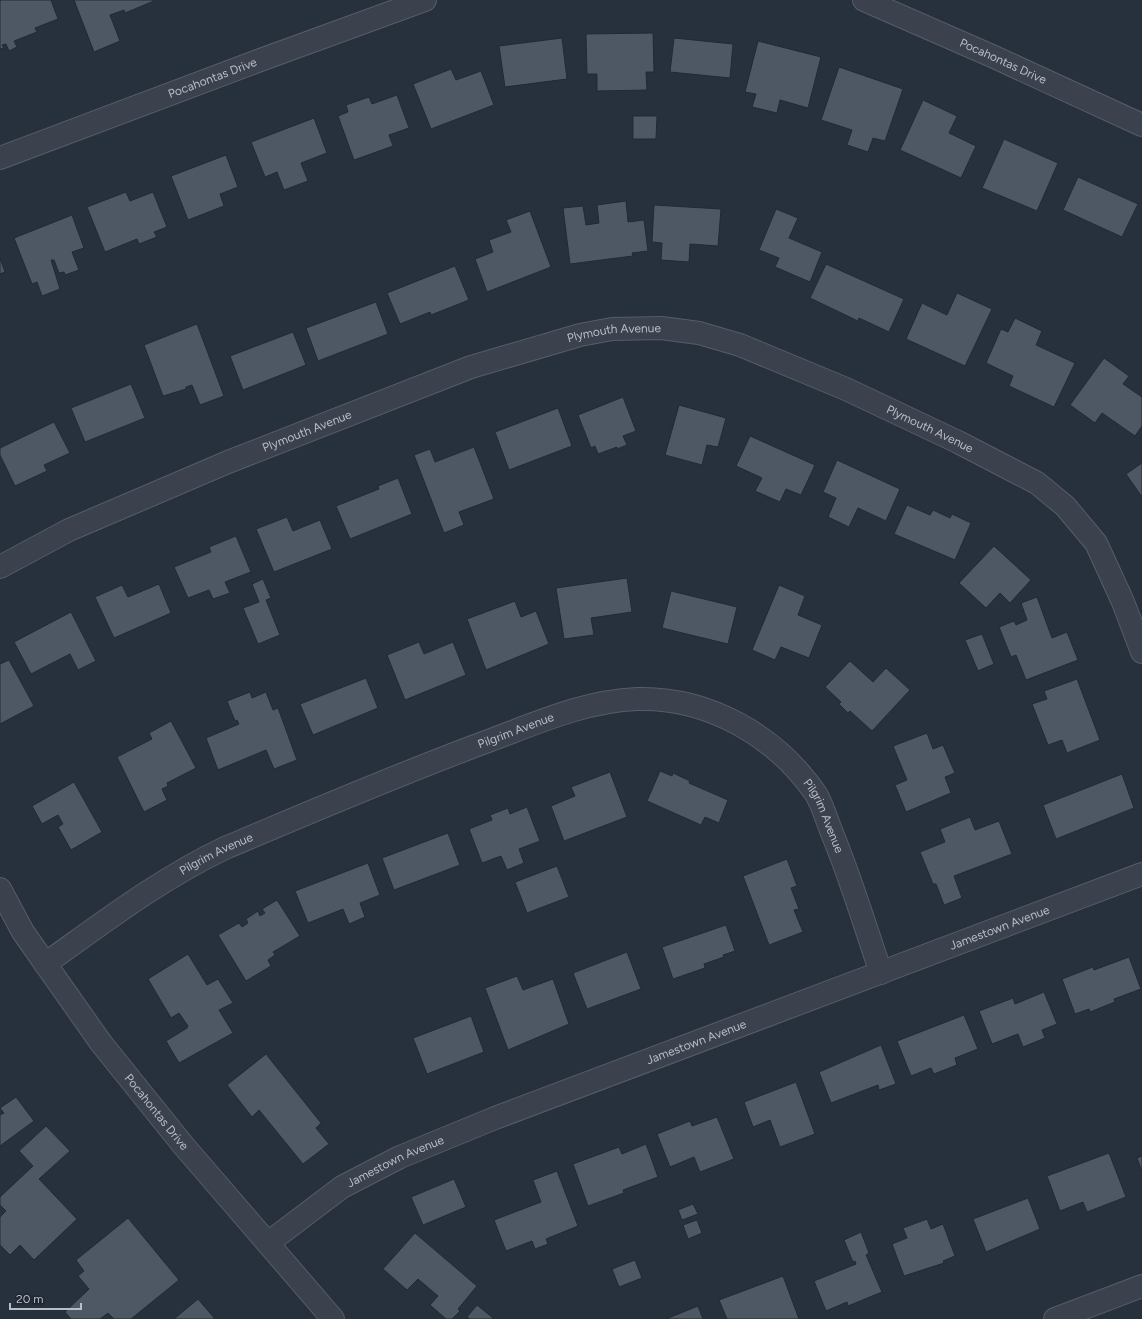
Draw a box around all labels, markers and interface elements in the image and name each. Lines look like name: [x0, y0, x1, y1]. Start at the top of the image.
street label: Pocahontas Drive: [957, 36, 1049, 87]
street label: Pocahontas Drive: [166, 55, 259, 101]
street label: Plymouth Avenue: [566, 321, 662, 345]
street label: Plymouth Avenue: [884, 402, 976, 456]
street label: Plymouth Avenue: [260, 407, 354, 455]
street label: Pilgrim Avenue: [476, 710, 556, 751]
street label: Pilgrim Avenue: [800, 776, 846, 855]
street label: Pilgrim Avenue: [177, 830, 255, 878]
street label: Jamestown Avenue: [948, 902, 1052, 953]
street label: Jamestown Avenue: [644, 1017, 749, 1067]
street label: Pocahontas Drive: [122, 1071, 192, 1153]
street label: Jamestown Avenue: [344, 1133, 446, 1190]
scale bar: [10, 1285, 81, 1311]
text: 20 m: [16, 1292, 44, 1306]

